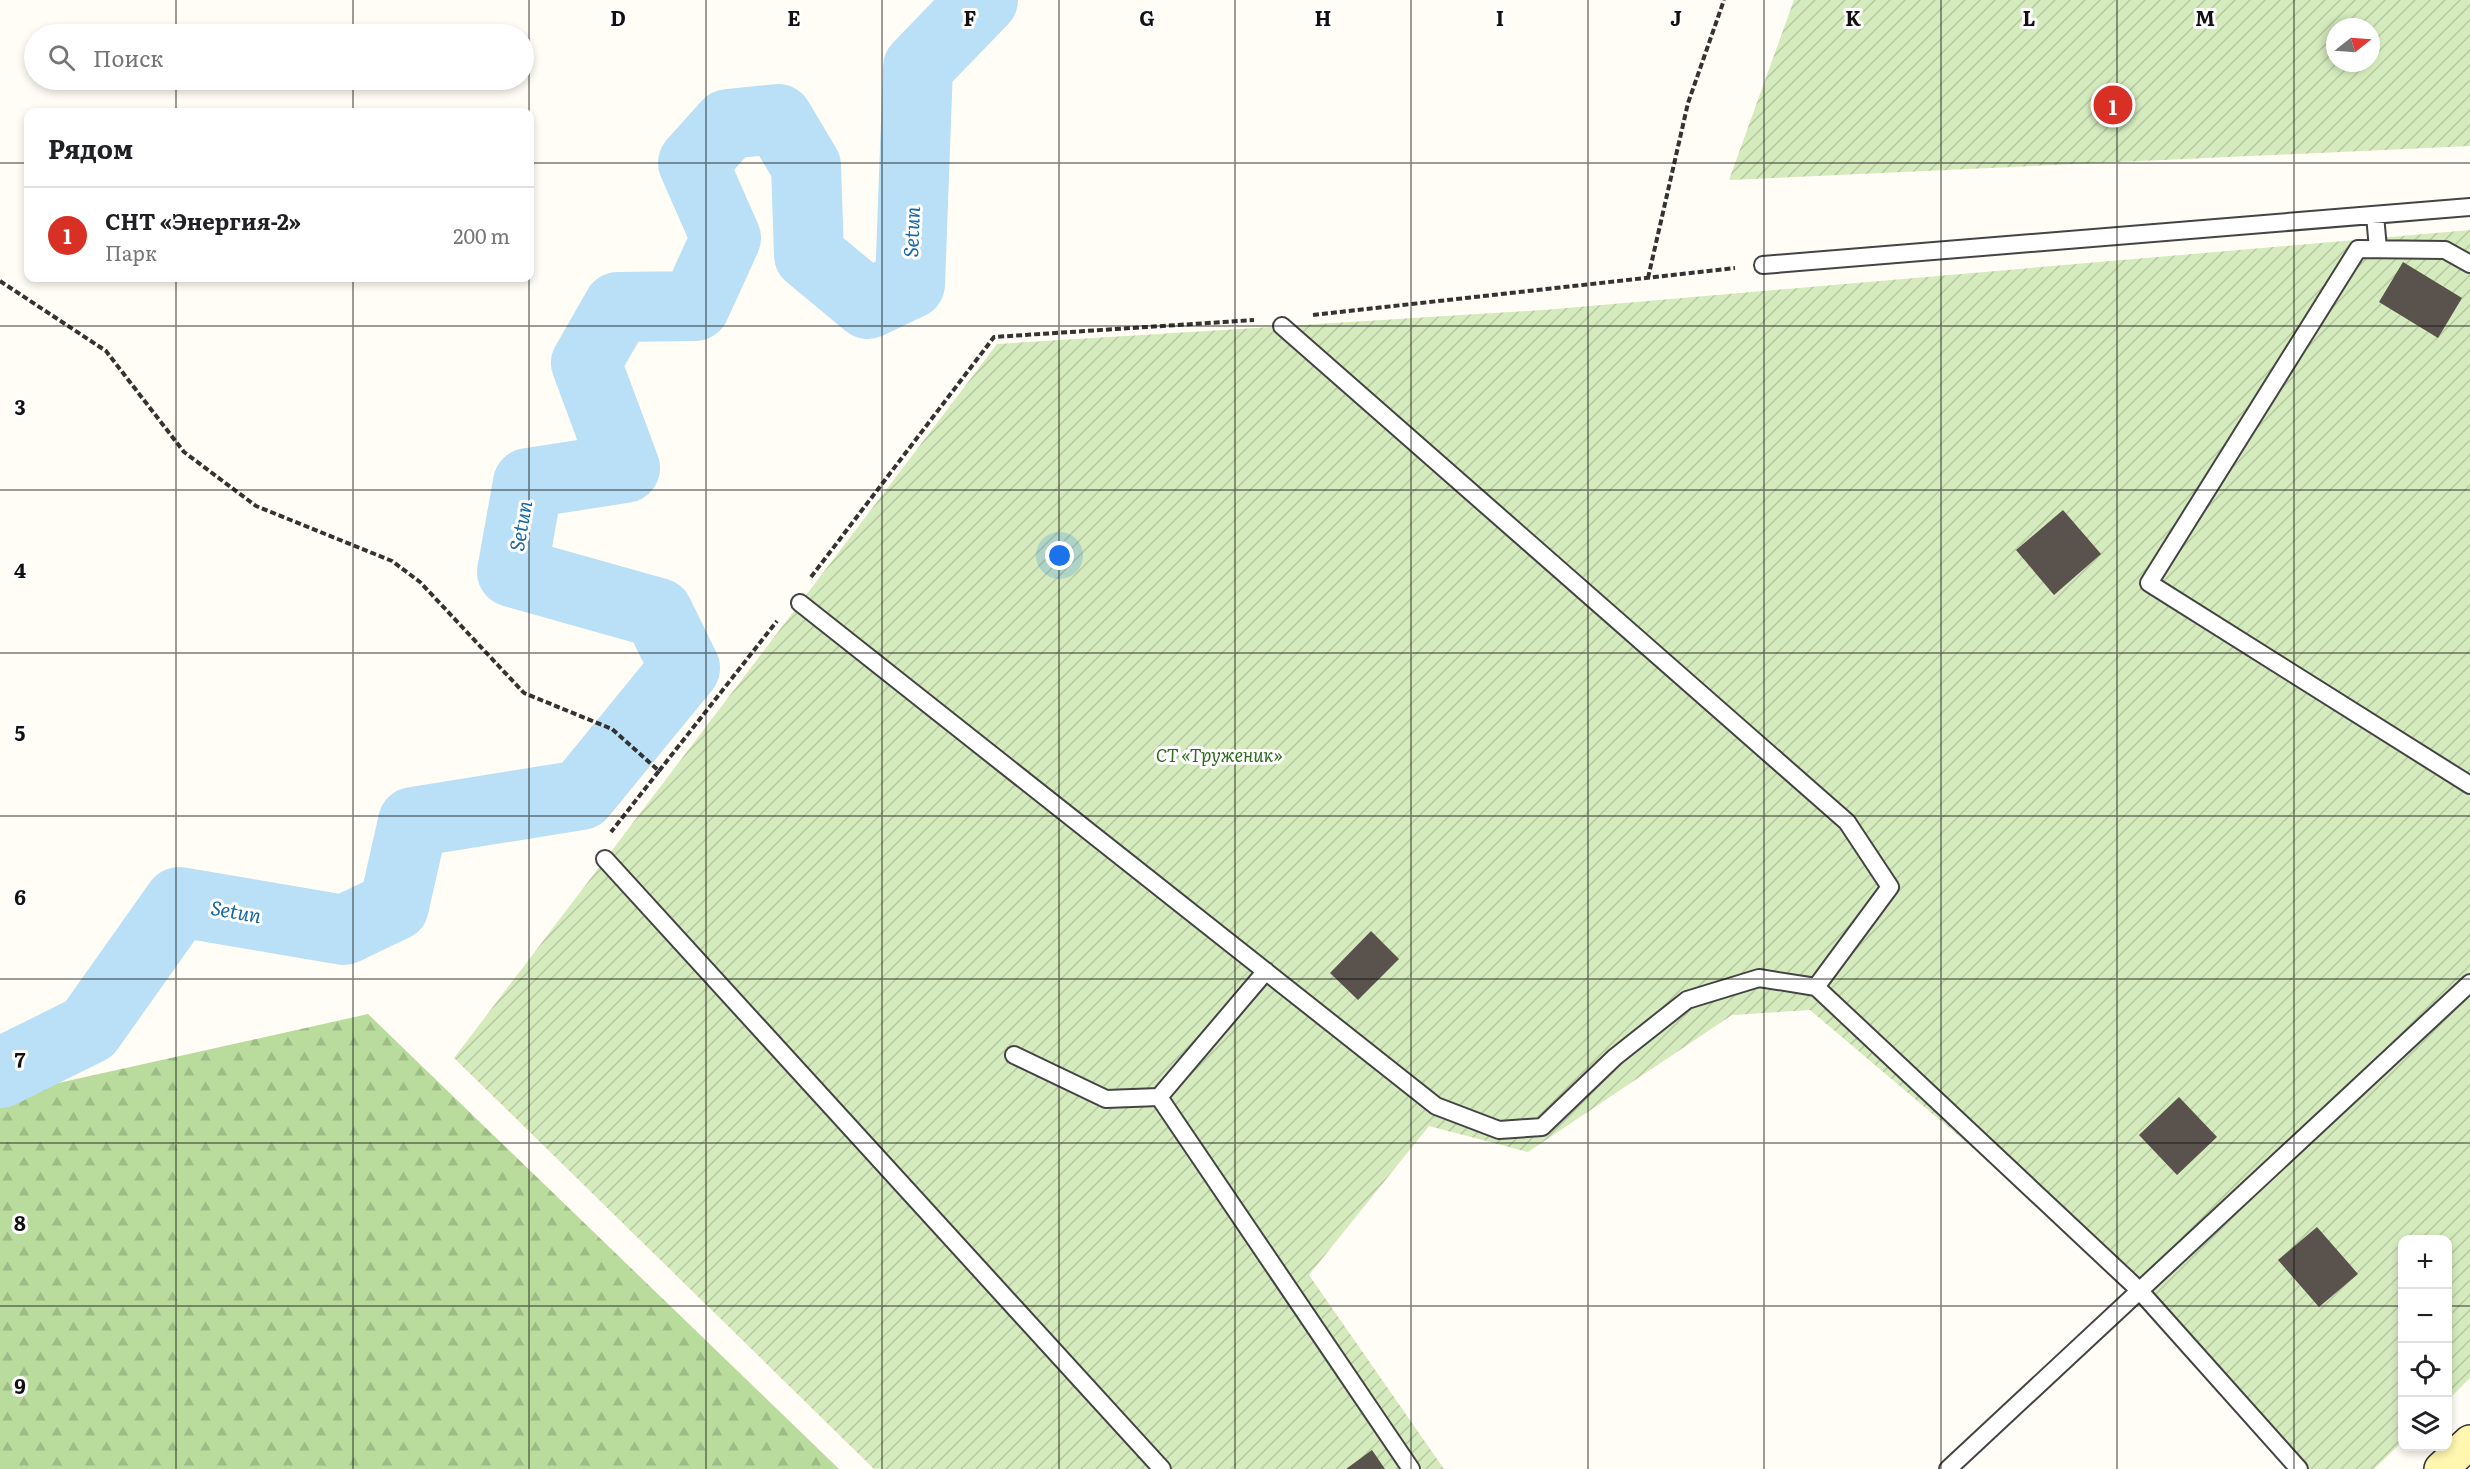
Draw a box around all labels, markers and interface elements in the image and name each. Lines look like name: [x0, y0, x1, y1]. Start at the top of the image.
text: D: [610, 2, 626, 32]
text: E: [787, 2, 801, 32]
text: F: [964, 2, 977, 32]
text: G: [1139, 2, 1155, 32]
text: H: [1315, 2, 1331, 32]
text: I: [1496, 2, 1504, 32]
text: J: [1670, 2, 1682, 32]
text: K: [1845, 2, 1861, 32]
text: L: [2023, 2, 2036, 32]
text: M: [2195, 2, 2215, 32]
north arrow: [2326, 18, 2380, 72]
search box: [24, 24, 534, 90]
icon: search: [45, 41, 78, 74]
text: Поиск: [93, 41, 163, 74]
pin: 1: [2094, 82, 2132, 128]
text: Рядом: [48, 128, 133, 167]
text: СНТ «Энергия-2»: [105, 204, 301, 237]
water label: Setun: [894, 206, 926, 258]
text: 1: [63, 220, 72, 250]
text: 200 m: [453, 220, 510, 250]
text: Парк: [105, 237, 157, 267]
text: 3: [14, 391, 26, 421]
water label: Setun: [500, 498, 538, 553]
your location: [1045, 541, 1074, 570]
text: 4: [14, 554, 26, 584]
text: 5: [15, 717, 26, 747]
park label: СТ «Труженик»: [1156, 741, 1282, 768]
text: 6: [14, 881, 26, 911]
water label: Setun: [209, 891, 264, 929]
text: 7: [15, 1044, 26, 1074]
text: 8: [14, 1207, 26, 1237]
map controls: [2398, 1235, 2452, 1451]
button: +: [2398, 1235, 2452, 1289]
button: −: [2398, 1289, 2452, 1343]
button: locate: [2398, 1343, 2452, 1397]
text: 9: [14, 1370, 26, 1400]
button: layers: [2398, 1397, 2452, 1451]

